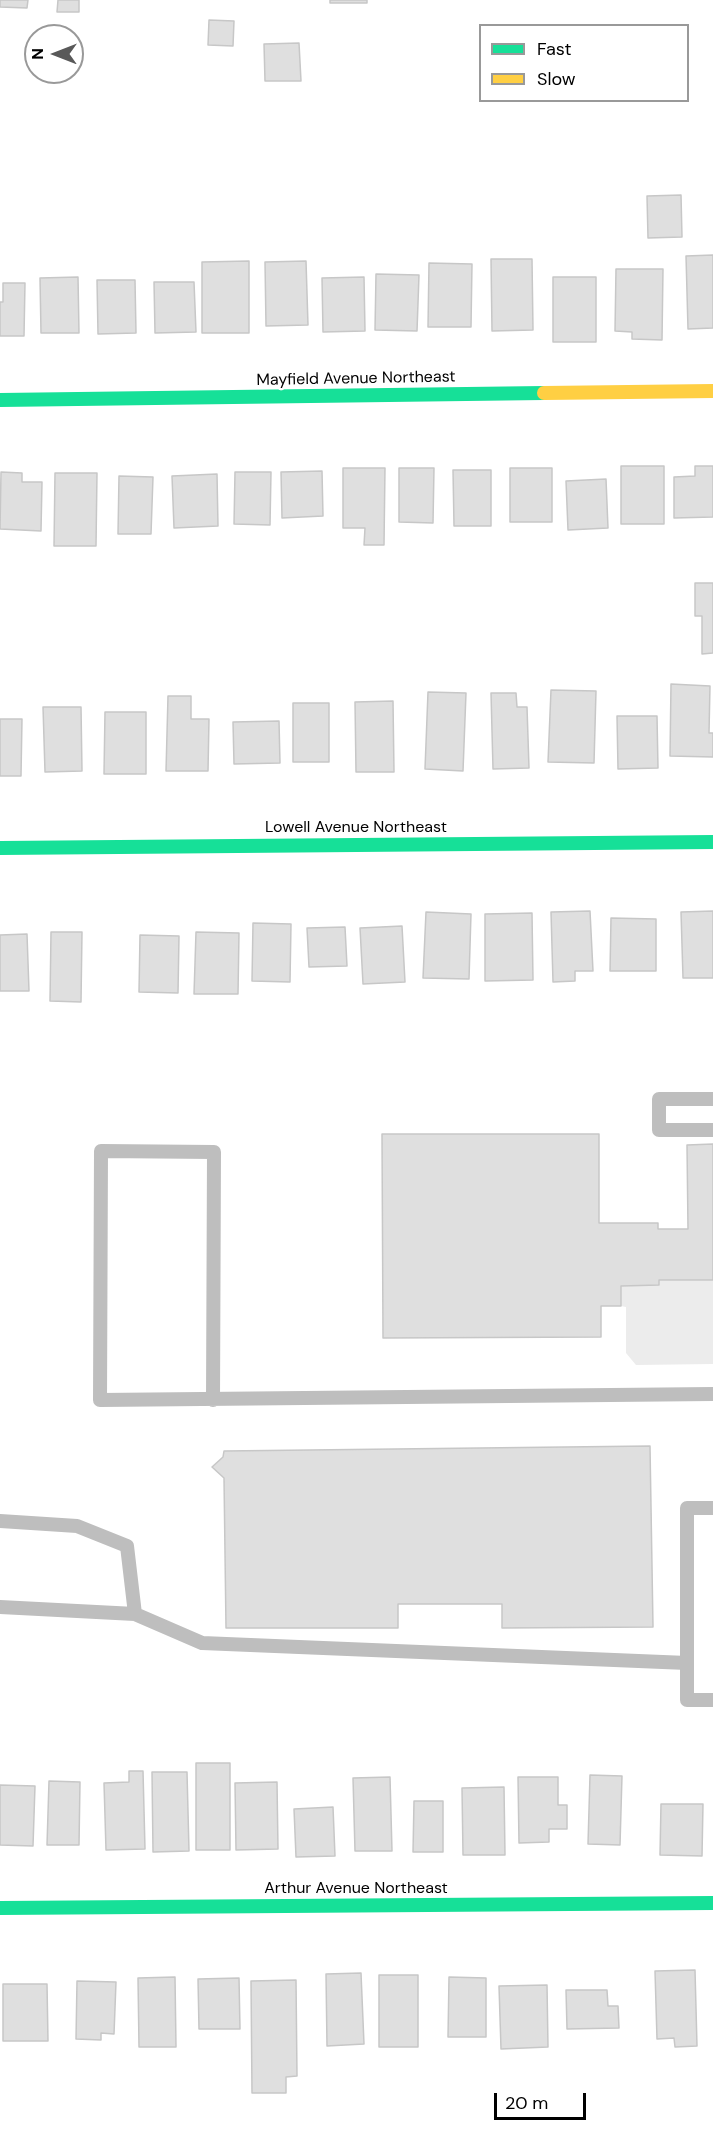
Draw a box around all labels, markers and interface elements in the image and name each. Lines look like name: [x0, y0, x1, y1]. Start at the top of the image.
north arrow: [24, 24, 84, 84]
legend: [479, 24, 689, 102]
text: Fast: [537, 37, 572, 61]
text: N: [27, 48, 48, 60]
text: Slow: [537, 67, 576, 91]
street label: Mayfield Avenue Northeast: [256, 368, 456, 390]
street label: Lowell Avenue Northeast: [265, 818, 447, 838]
street label: Arthur Avenue Northeast: [264, 1879, 448, 1899]
scale bar: [497, 2081, 588, 2119]
text: 20 m: [505, 2091, 548, 2115]

